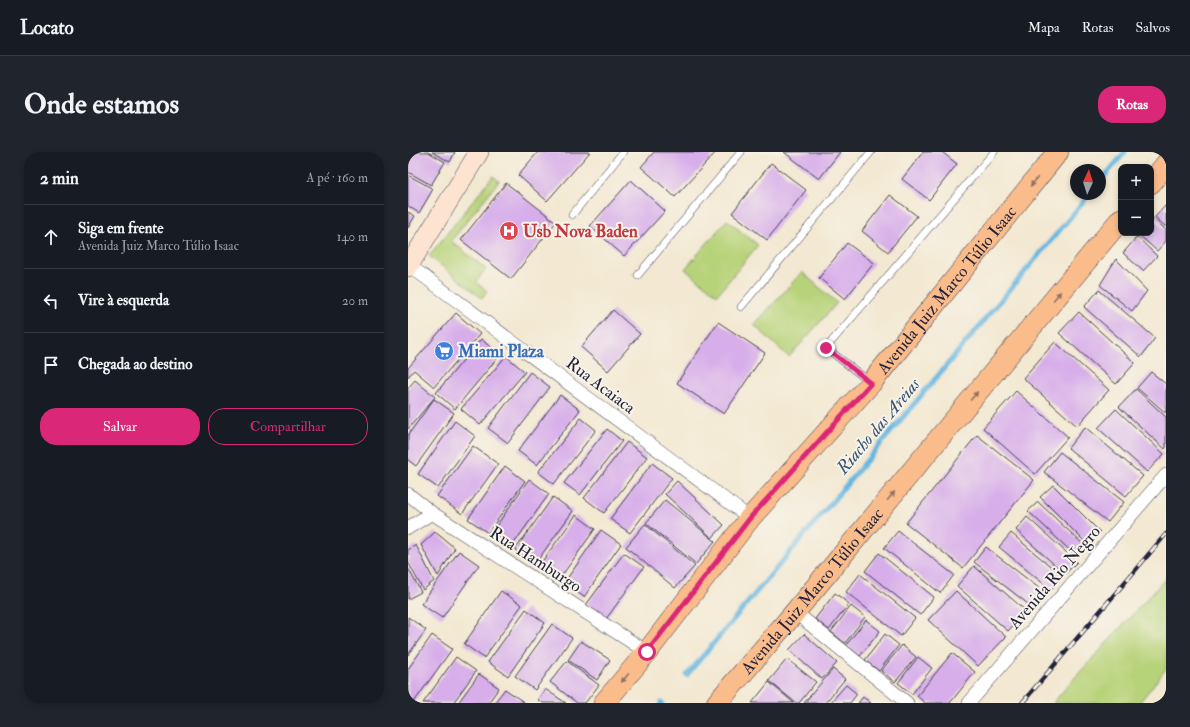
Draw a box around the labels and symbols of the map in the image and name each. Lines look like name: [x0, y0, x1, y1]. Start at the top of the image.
north arrow: [1070, 164, 1106, 200]
one-way arrow: [1029, 177, 1038, 188]
street label: Avenida Juiz Marco Túlio Isaac: [872, 202, 1021, 379]
hospital icon: Usb Nova Baden: [498, 220, 520, 242]
place label: Usb Nova Baden: [523, 221, 638, 242]
one-way arrow: [1053, 290, 1061, 301]
route end: [817, 339, 835, 357]
supermarket icon: Miami Plaza: [433, 340, 455, 362]
place label: Miami Plaza: [457, 341, 545, 362]
street label: Rua Acaiaca: [562, 353, 640, 419]
water label: Riacho das Areias: [831, 373, 926, 480]
one-way arrow: [970, 390, 978, 401]
one-way arrow: [887, 490, 895, 501]
street label: Avenida Juiz Marco Túlio Isaac: [736, 504, 888, 679]
street label: Avenida Rio Negro: [1003, 521, 1105, 634]
street label: Rua Hamburgo: [486, 522, 586, 597]
route start: [638, 643, 656, 661]
one-way arrow: [621, 672, 630, 683]

